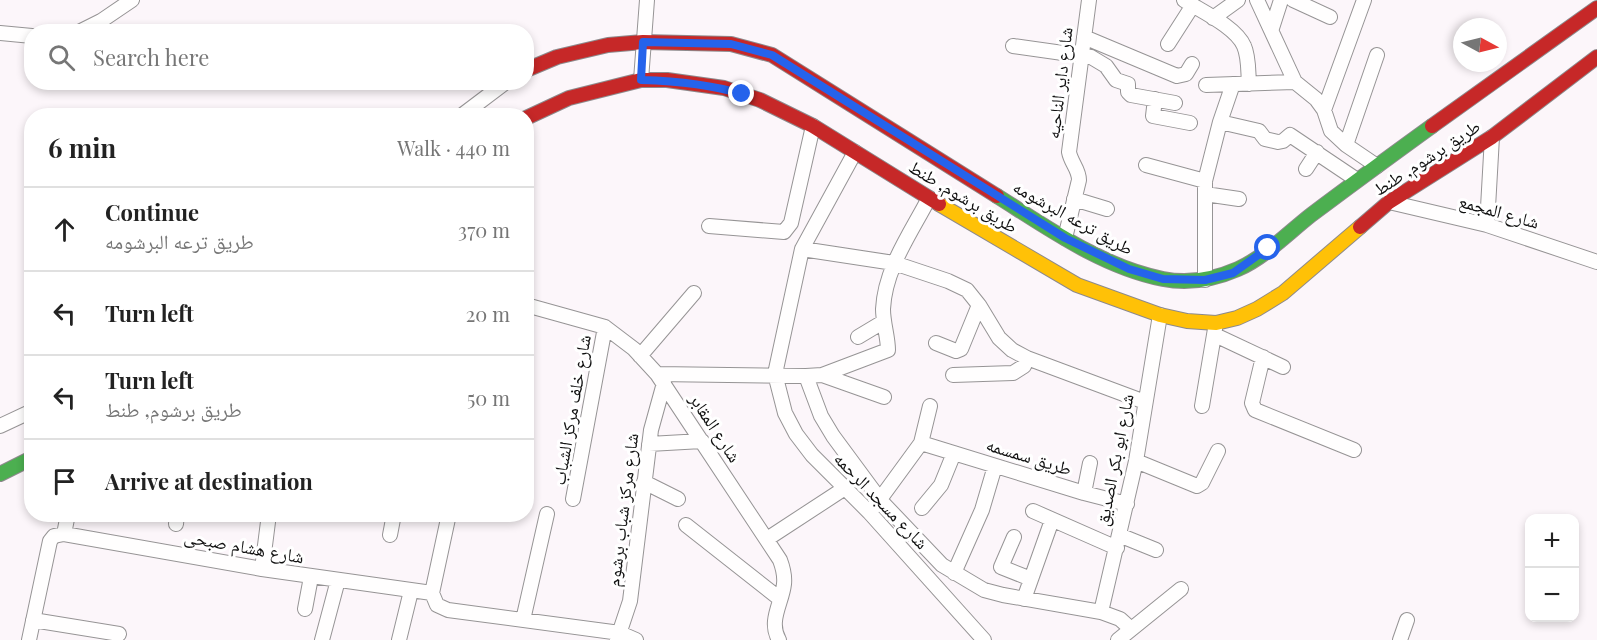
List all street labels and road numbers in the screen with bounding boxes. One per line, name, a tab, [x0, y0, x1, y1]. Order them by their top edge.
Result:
street label: شارع داير الناحيه	[1040, 26, 1078, 140]
street label: طريق برشوم, طنط	[1368, 114, 1485, 202]
street label: طريق برشوم, طنط	[904, 154, 1022, 239]
street label: طريق ترعه البرشومه	[1009, 174, 1138, 260]
street label: شارع المجمع	[1456, 188, 1542, 235]
street label: شارع خلف مركز الشباب	[546, 333, 596, 487]
street label: شارع المقابر	[684, 387, 747, 467]
street label: شارع ابو بكر الصديق	[1089, 392, 1139, 528]
street label: شارع مركز شباب برشوم	[601, 432, 644, 588]
street label: طريق سمسمه	[984, 432, 1075, 480]
street label: شارع مسجد الرحمه	[829, 447, 934, 554]
street label: شارع هشام صبحى	[182, 524, 306, 569]

